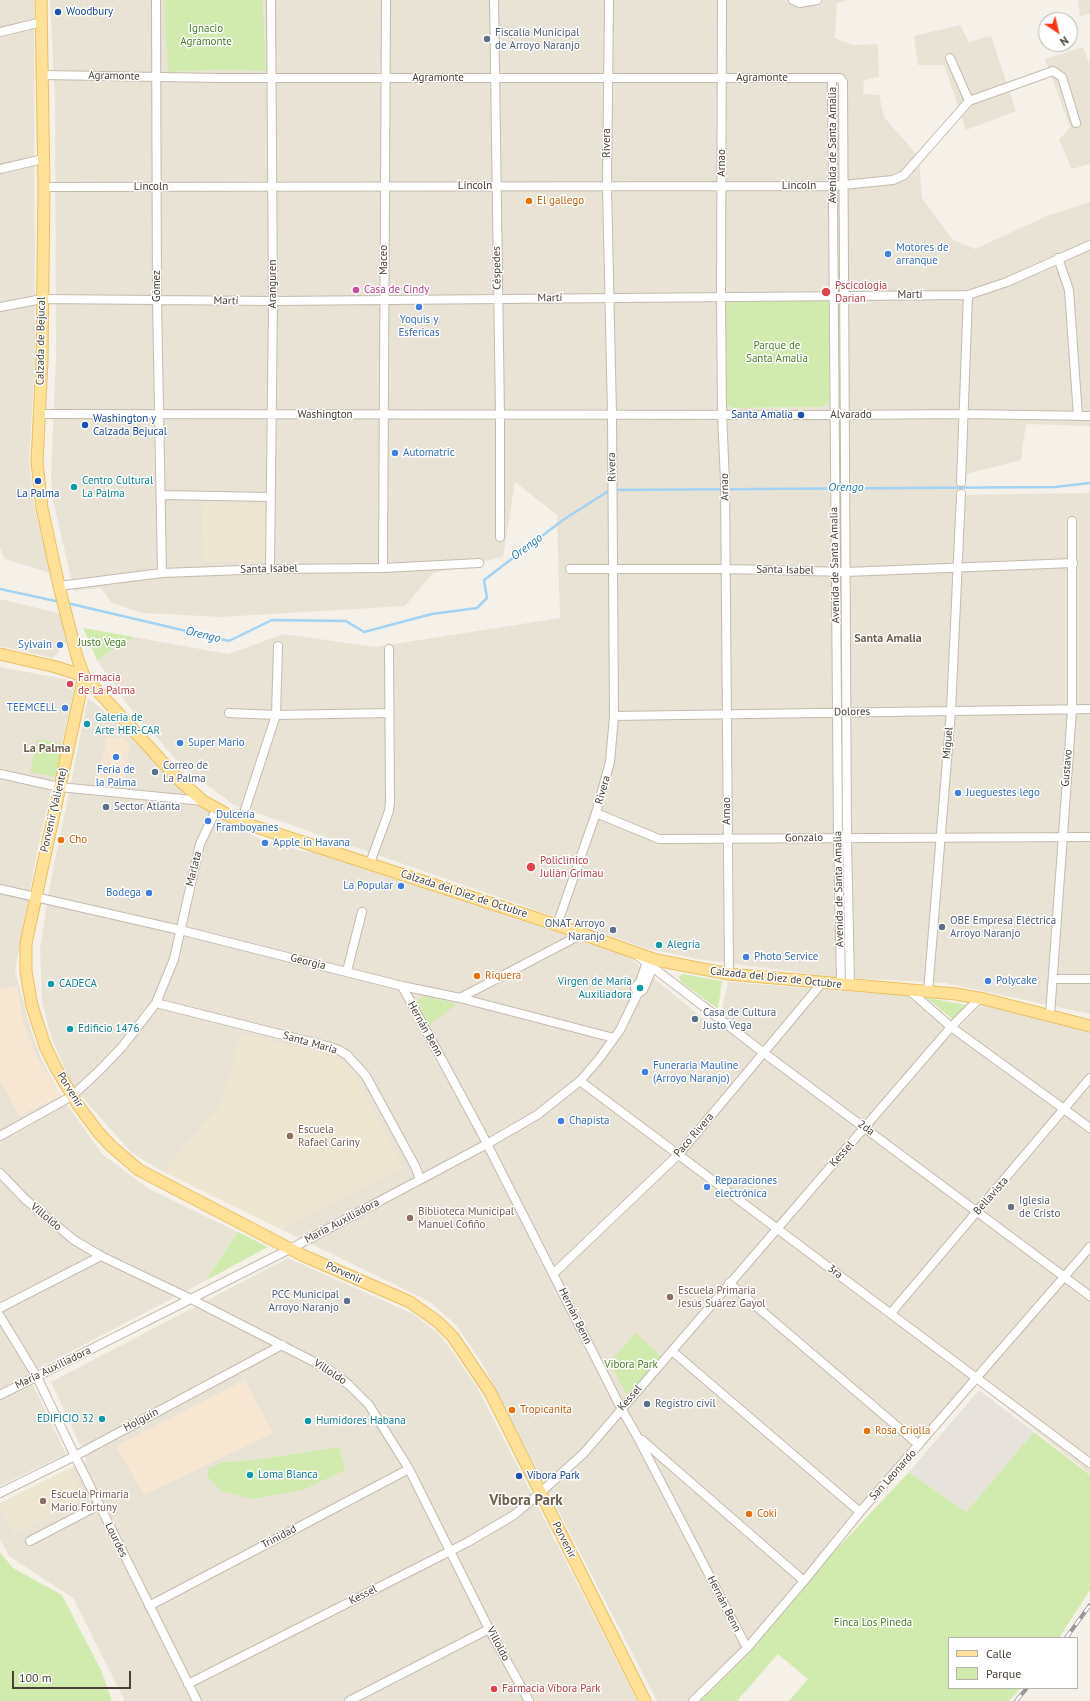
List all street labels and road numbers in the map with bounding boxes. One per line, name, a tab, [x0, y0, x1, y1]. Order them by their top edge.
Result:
street label: Agramonte	[88, 69, 140, 83]
street label: Agramonte	[412, 71, 464, 85]
street label: Agramonte	[736, 71, 788, 85]
street label: Avenida de Santa Amalia	[826, 87, 840, 203]
street label: Rivera	[600, 128, 614, 158]
street label: Arnao	[715, 149, 729, 177]
street label: Lincoln	[458, 179, 492, 193]
street label: Lincoln	[782, 179, 816, 193]
street label: Lincoln	[134, 180, 168, 194]
street label: Maceo	[377, 245, 391, 275]
street label: Céspedes	[490, 246, 504, 290]
street label: Aranguren	[266, 260, 280, 308]
street label: Gómez	[150, 270, 164, 302]
street label: Martí	[898, 288, 922, 302]
street label: Martí	[537, 291, 563, 305]
street label: Martí	[213, 294, 239, 308]
street label: Calzada de Bejucal	[34, 297, 48, 385]
street label: Washington	[297, 408, 353, 422]
street label: Alvarado	[830, 408, 872, 422]
street label: Rivera	[605, 452, 619, 482]
street label: Arnao	[718, 473, 732, 501]
street label: Avenida de Santa Amalia	[827, 507, 843, 623]
street label: Santa Isabel	[240, 562, 298, 576]
street label: Santa Isabel	[756, 563, 814, 577]
street label: Dolores	[834, 705, 870, 719]
street label: Miguel	[940, 726, 956, 760]
street label: Gustavo	[1059, 749, 1075, 787]
street label: Porvenir (Valiente)	[38, 767, 70, 853]
street label: Rivera	[593, 774, 613, 806]
street label: Arnao	[720, 797, 734, 825]
street label: Gonzalo	[785, 831, 823, 845]
street label: Avenida de Santa Amalia	[831, 831, 847, 947]
street label: Marlata	[183, 850, 205, 888]
street label: Calzada del Diez de Octubre	[399, 867, 529, 921]
street label: Georgia	[289, 951, 327, 973]
street label: Calzada del Diez de Octubre	[709, 965, 843, 991]
street label: Hernán Benn	[404, 999, 446, 1059]
street label: Santa María	[281, 1029, 339, 1057]
street label: Porvenir	[54, 1070, 86, 1110]
street label: Paco Rivera	[671, 1110, 717, 1160]
street label: 2da	[855, 1118, 877, 1138]
street label: Kessel	[827, 1138, 857, 1170]
street label: Bellavista	[971, 1174, 1011, 1218]
street label: María Auxiliadora	[302, 1196, 382, 1246]
street label: Villoldo	[28, 1200, 64, 1234]
street label: Porvenir	[324, 1259, 364, 1287]
street label: 3ra	[825, 1262, 845, 1282]
street label: Hernán Benn	[556, 1286, 594, 1346]
street label: María Auxiliadora	[13, 1344, 93, 1392]
street label: Villoldo	[311, 1357, 349, 1387]
street label: Kessel	[615, 1382, 645, 1414]
street label: Holguín	[121, 1405, 161, 1435]
street label: San Leonardo	[867, 1447, 919, 1503]
street label: Porvenir	[549, 1520, 579, 1560]
street label: Lourdes	[102, 1521, 130, 1559]
street label: Trinidad	[259, 1522, 299, 1552]
street label: Hernán Benn	[704, 1574, 744, 1634]
street label: Kessel	[347, 1582, 379, 1608]
street label: Villoldo	[484, 1625, 512, 1663]

